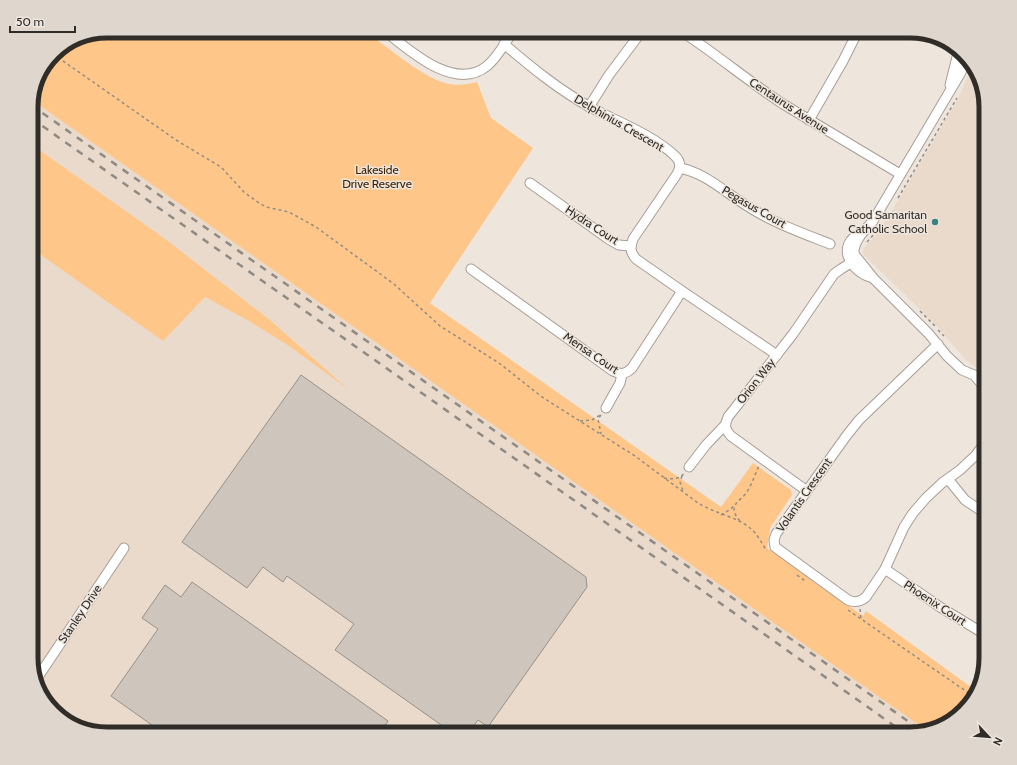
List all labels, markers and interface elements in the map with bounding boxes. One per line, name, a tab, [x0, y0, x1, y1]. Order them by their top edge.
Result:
scale bar	[10, 8, 75, 34]
text: 50 m	[16, 14, 44, 29]
street label: Centaurus Avenue	[747, 74, 832, 137]
street label: Delphinius Crescent	[572, 91, 667, 154]
park label: Lakeside Drive Reserve	[342, 162, 412, 191]
street label: Pegasus Court	[720, 182, 789, 231]
street label: Hydra Court	[563, 202, 622, 248]
place label: Good Samaritan Catholic School	[845, 207, 927, 236]
marker: Good Samaritan Catholic School	[930, 217, 940, 227]
street label: Mensa Court	[561, 329, 622, 377]
street label: Orion Way	[733, 355, 778, 407]
street label: Volantis Crescent	[773, 455, 835, 535]
street label: Phoenix Court	[901, 577, 969, 628]
street label: Stanley Drive	[54, 581, 105, 646]
north arrow	[969, 717, 1009, 757]
text: N	[990, 735, 1006, 748]

